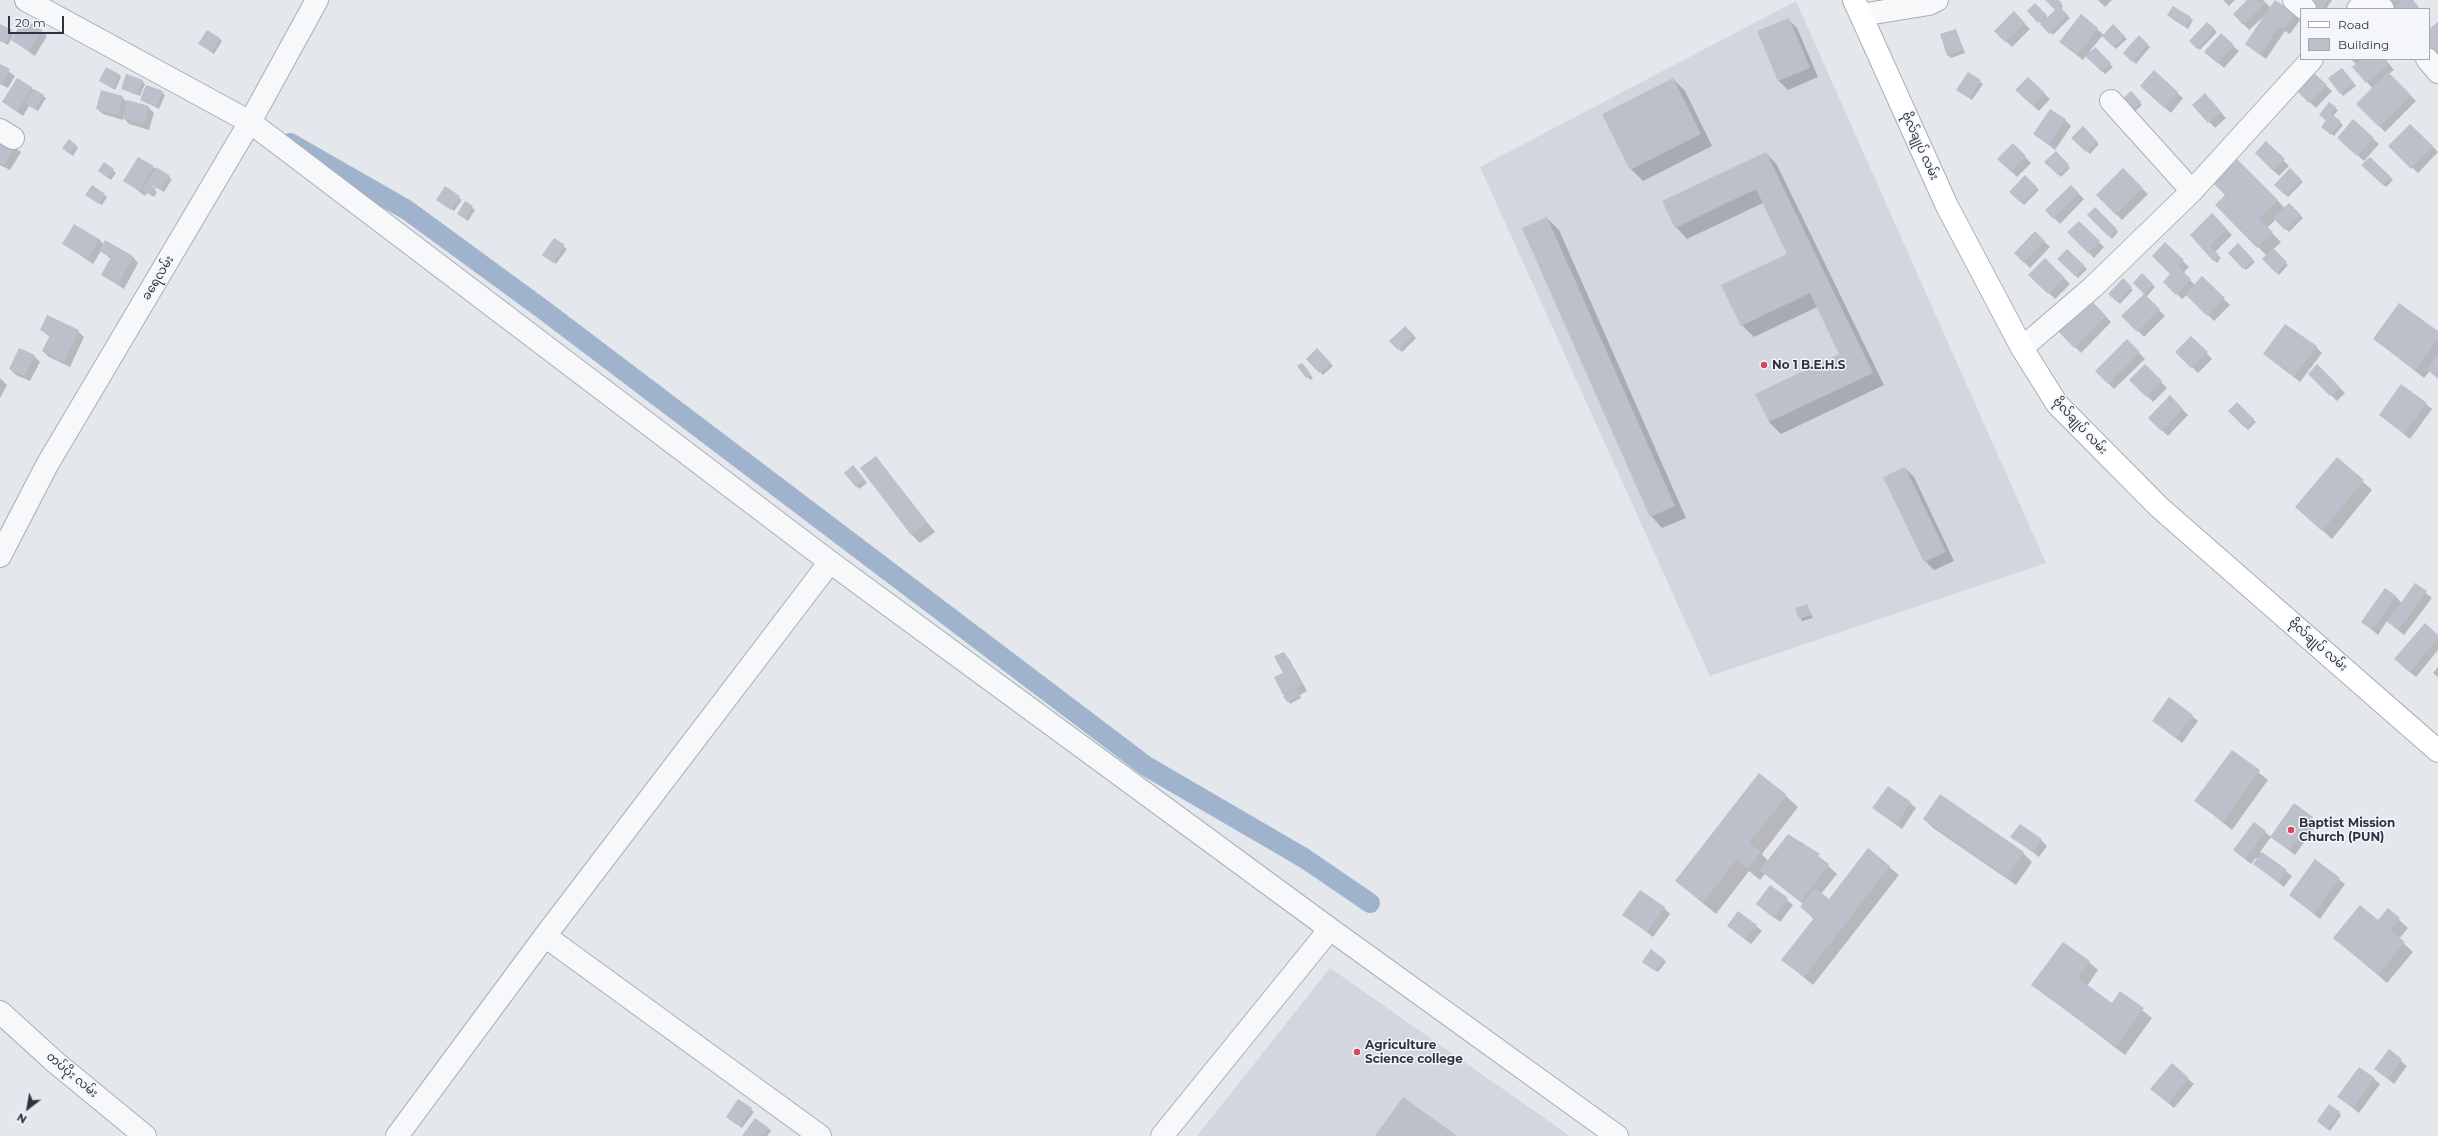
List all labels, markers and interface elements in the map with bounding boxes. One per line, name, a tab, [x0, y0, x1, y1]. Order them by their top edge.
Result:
scale bar	[10, 8, 66, 34]
legend	[2300, 8, 2430, 60]
text: 20 m	[15, 15, 46, 30]
text: Road	[2338, 17, 2369, 32]
text: Building	[2338, 37, 2389, 52]
street label: ဗိုလ်ချုပ် လမ်း	[1899, 110, 1941, 182]
street label: ခရေလမ်း	[139, 253, 177, 303]
place label: No 1 B.E.H.S	[1772, 358, 1845, 372]
marker: No 1 B.E.H.S	[1759, 360, 1769, 370]
street label: ဗိုလ်ချုပ် လမ်း	[2050, 394, 2110, 458]
street label: ဗိုလ်ချုပ် လမ်း	[2286, 616, 2350, 674]
place label: Baptist Mission Church (PUN)	[2299, 816, 2395, 844]
marker: Baptist Mission Church (PUN)	[2286, 825, 2296, 835]
place label: Agriculture Science college	[1365, 1038, 1463, 1066]
marker: Agriculture Science college	[1352, 1047, 1362, 1057]
street label: တပ်ပိုး လမ်း	[43, 1049, 101, 1101]
north arrow	[8, 1088, 48, 1128]
text: N	[14, 1110, 29, 1127]

